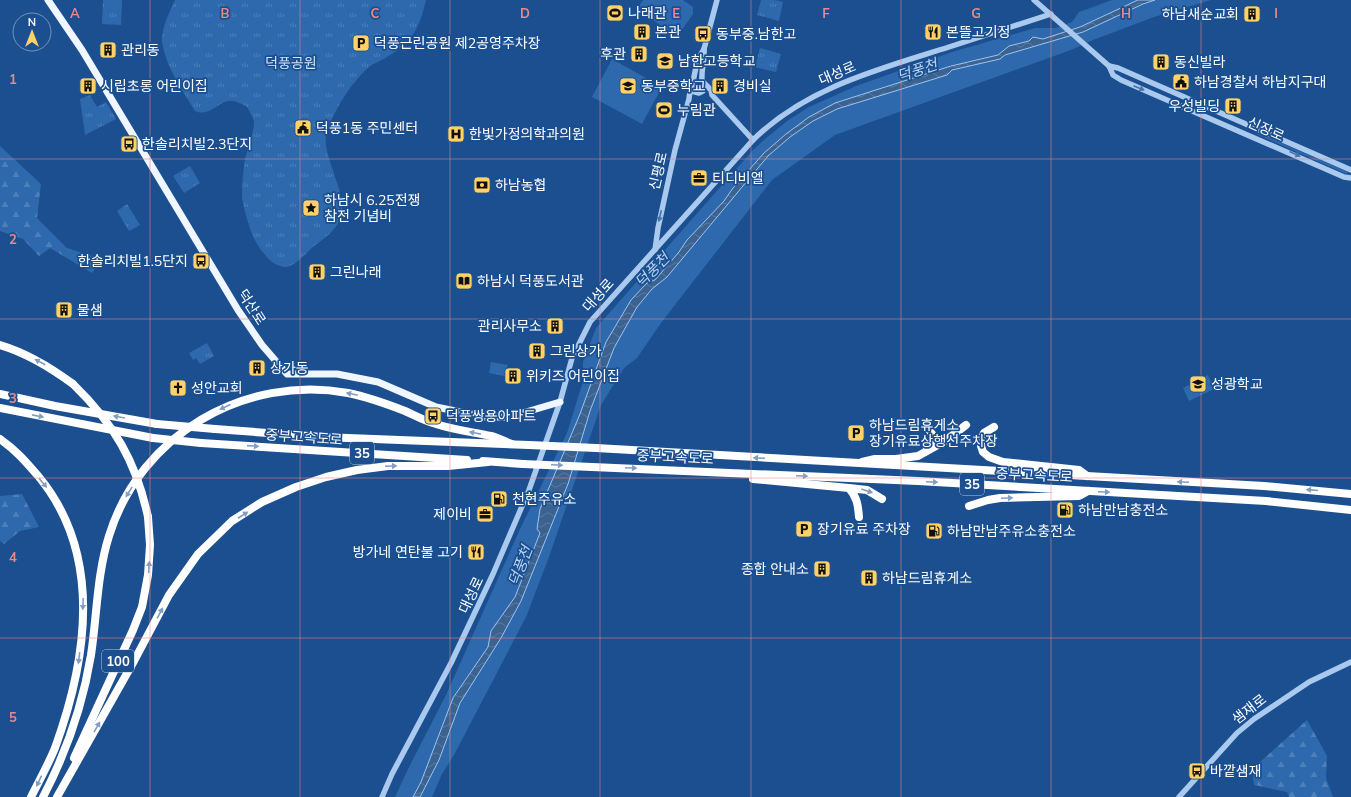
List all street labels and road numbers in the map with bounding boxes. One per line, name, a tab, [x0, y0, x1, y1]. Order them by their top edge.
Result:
street label: 대성로	[816, 57, 858, 89]
street label: 신장로	[1245, 113, 1287, 145]
street label: 신평로	[645, 150, 671, 192]
street label: 대성로	[578, 275, 618, 315]
street label: 덕산로	[234, 286, 270, 328]
street label: 중부고속도로	[265, 425, 343, 449]
road number: 35	[350, 442, 374, 464]
street label: 중부고속도로	[636, 446, 714, 468]
street label: 중부고속도로	[995, 464, 1073, 486]
road number: 35	[960, 473, 984, 495]
street label: 대성로	[455, 574, 487, 616]
road number: 100	[102, 650, 134, 672]
street label: 샘재로	[1228, 690, 1270, 728]

